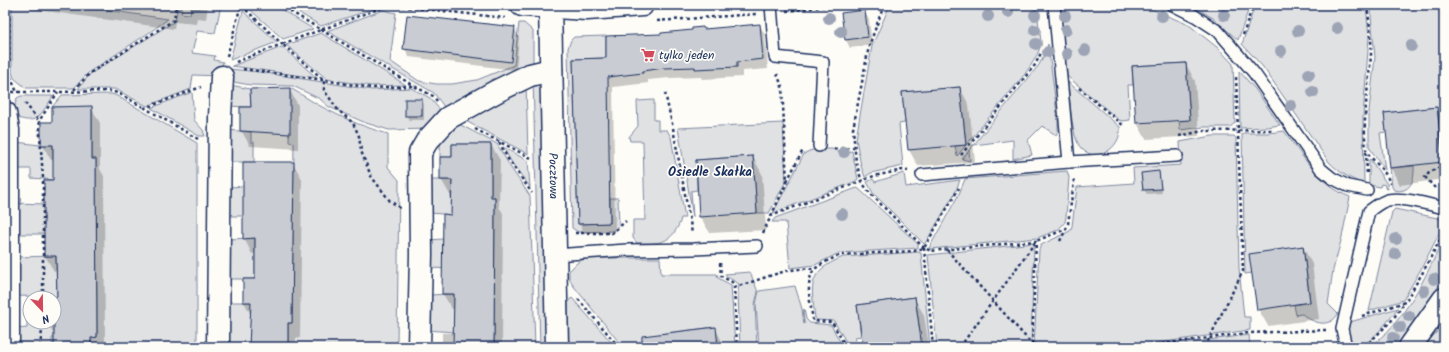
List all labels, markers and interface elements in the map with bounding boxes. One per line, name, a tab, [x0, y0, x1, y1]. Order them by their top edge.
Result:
place label: tylko jeden	[659, 46, 714, 65]
supermarket icon: tylko jeden	[640, 47, 656, 63]
street label: Pocztowa	[543, 153, 563, 200]
district label: Osiedle Skałka	[668, 162, 752, 183]
north arrow	[22, 290, 62, 330]
text: N	[39, 309, 52, 328]

